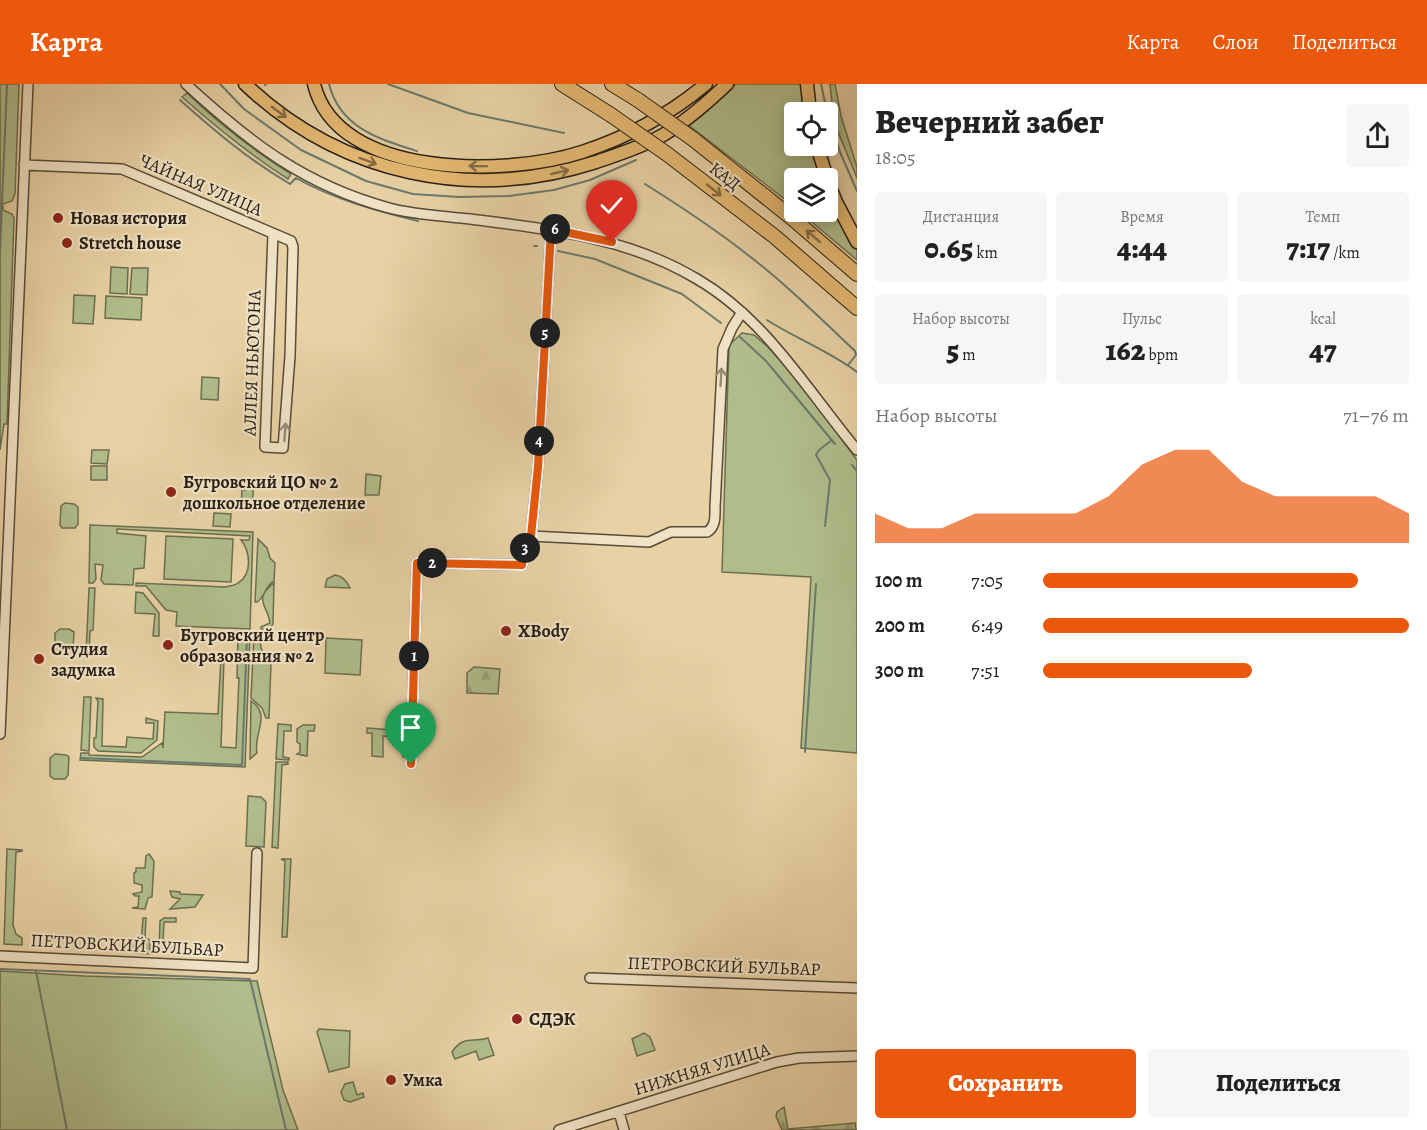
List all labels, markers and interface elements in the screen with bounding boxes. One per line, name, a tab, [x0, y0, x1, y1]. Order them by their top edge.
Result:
text: Карта	[30, 23, 103, 61]
text: Карта	[1126, 28, 1179, 56]
text: Слои	[1212, 28, 1259, 56]
text: Поделиться	[1292, 28, 1397, 56]
text: Вечерний забег	[875, 99, 1104, 144]
map controls	[784, 102, 838, 222]
button: locate	[784, 102, 838, 156]
button: share	[1346, 104, 1409, 167]
one-way arrow	[270, 106, 286, 118]
text: 18:05	[875, 144, 916, 171]
street label: ЧАЙНАЯ УЛИЦА	[136, 148, 267, 222]
one-way arrow	[358, 156, 377, 167]
street label: КАД	[704, 156, 746, 196]
one-way arrow	[469, 161, 489, 172]
one-way arrow	[550, 166, 569, 177]
button: layers	[784, 168, 838, 222]
pin	[586, 180, 637, 242]
one-way arrow	[705, 183, 721, 196]
icon: check	[595, 189, 628, 222]
place label: Новая история	[70, 206, 187, 230]
text: Дистанция	[923, 206, 999, 228]
text: Время	[1120, 206, 1164, 228]
text: Темп	[1306, 206, 1340, 228]
marker: Новая история	[51, 211, 65, 225]
pin: 6	[540, 214, 570, 244]
text: 6	[551, 218, 559, 240]
text: 0.65	[924, 228, 973, 268]
text: 4:44	[1117, 228, 1167, 268]
text: 7:17	[1286, 228, 1330, 268]
one-way arrow	[806, 229, 821, 243]
place label: Stretch house	[79, 231, 181, 255]
marker: Stretch house	[60, 236, 74, 250]
text: km	[973, 242, 998, 264]
text: /km	[1330, 242, 1360, 264]
street label: АЛЛЕЯ НЬЮТОНА	[237, 289, 267, 438]
text: Набор высоты	[912, 308, 1010, 330]
text: Пульс	[1122, 308, 1162, 330]
text: kcal	[1310, 308, 1336, 330]
pin: 5	[530, 318, 560, 348]
text: 5	[542, 322, 548, 344]
text: 5	[946, 330, 959, 370]
text: 162	[1106, 330, 1145, 370]
text: 47	[1309, 330, 1337, 370]
text: m	[959, 344, 976, 366]
text: bpm	[1145, 344, 1178, 366]
one-way arrow	[716, 368, 727, 387]
text: Набор высоты	[875, 402, 998, 429]
text: 71–76 m	[1343, 402, 1409, 429]
one-way arrow	[279, 422, 290, 442]
pin: 4	[524, 426, 554, 456]
text: 4	[535, 430, 543, 452]
place label: Бугровский ЦО № 2 дошкольное отделение	[182, 470, 366, 515]
marker: Бугровский ЦО № 2 дошкольное отделение	[164, 485, 178, 499]
pin: 3	[510, 533, 540, 563]
text: 3	[522, 537, 528, 559]
pin: 2	[417, 548, 447, 578]
text: 2	[428, 552, 436, 574]
text: 100 m	[875, 567, 923, 594]
text: 7:05	[971, 567, 1003, 594]
text: 200 m	[875, 612, 925, 639]
text: 6:49	[971, 612, 1003, 639]
place label: XBody	[518, 619, 569, 643]
place label: Бугровский центр образования № 2	[180, 623, 325, 668]
marker: XBody	[499, 624, 513, 638]
place label: Студия задумка	[51, 637, 116, 682]
marker: Бугровский центр образования № 2	[161, 638, 175, 652]
pin: 1	[399, 641, 429, 671]
text: 1	[411, 645, 417, 667]
marker: Студия задумка	[32, 652, 46, 666]
text: 300 m	[875, 657, 924, 684]
text: 7:51	[971, 657, 1000, 684]
pin	[385, 702, 436, 764]
icon: arrive	[394, 711, 427, 744]
street label: ПЕТРОВСКИЙ БУЛЬВАР	[30, 928, 224, 962]
street label: ПЕТРОВСКИЙ БУЛЬВАР	[627, 951, 821, 981]
place label: СДЭК	[529, 1007, 576, 1031]
marker: СДЭК	[510, 1012, 524, 1026]
street label: НИЖНЯЯ УЛИЦА	[631, 1037, 773, 1101]
button: Сохранить	[875, 1049, 1136, 1118]
button: Поделиться	[1148, 1049, 1409, 1118]
place label: Умка	[403, 1068, 443, 1092]
marker: Умка	[384, 1073, 398, 1087]

